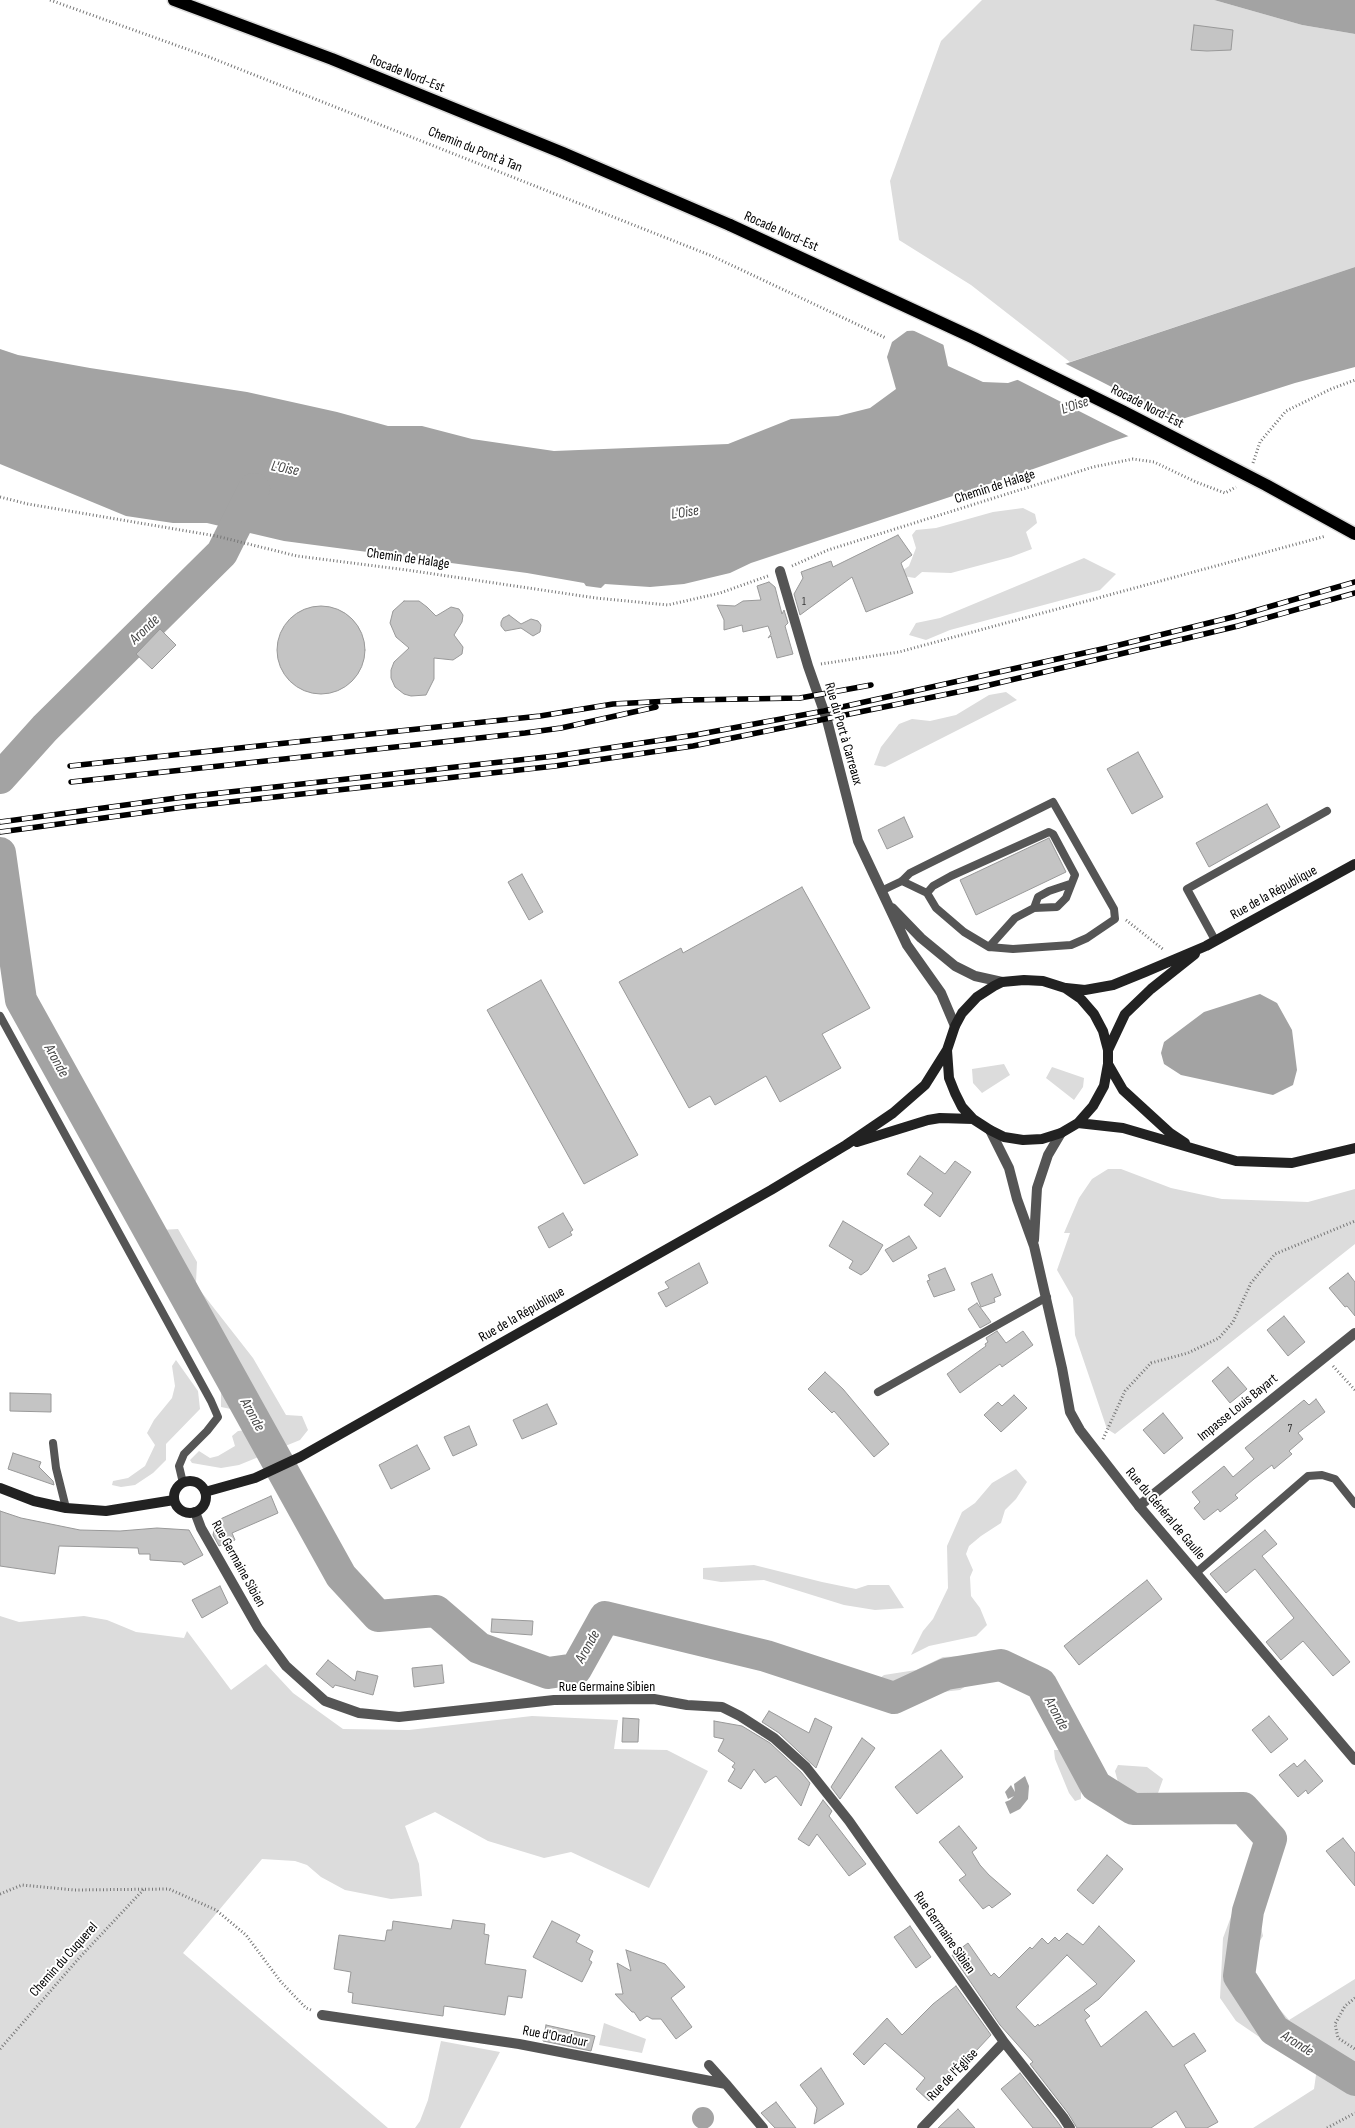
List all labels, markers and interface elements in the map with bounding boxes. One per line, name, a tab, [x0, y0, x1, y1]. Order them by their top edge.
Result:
street label: Rocade Nord-Est	[367, 51, 447, 97]
street label: Chemin du Pont à Tan	[425, 123, 525, 177]
street label: Rocade Nord-Est	[741, 208, 821, 256]
street label: Rocade Nord-Est	[1108, 381, 1186, 433]
water label: L'Oise	[1059, 393, 1091, 419]
water label: L'Oise	[270, 457, 300, 481]
street label: Chemin de Halage	[953, 466, 1037, 508]
water label: L'Oise	[670, 502, 700, 524]
street label: Chemin de Halage	[365, 545, 451, 573]
house number: 1	[802, 595, 806, 609]
water label: Aronde	[126, 611, 164, 649]
street label: Rue du Port à Carreaux	[820, 681, 866, 787]
street label: Rue de la République	[1228, 862, 1320, 924]
water label: Aronde	[40, 1041, 72, 1081]
street label: Rue de la République	[476, 1284, 568, 1346]
street label: Impasse Louis Bayart	[1195, 1371, 1281, 1445]
water label: Aronde	[236, 1395, 268, 1435]
house number: 7	[1288, 1422, 1292, 1436]
street label: Rue du Général de Gaulle	[1122, 1465, 1208, 1563]
street label: Rue Germaine Sibien	[207, 1518, 269, 1610]
water label: Aronde	[572, 1627, 604, 1667]
street label: Rue Germaine Sibien	[559, 1679, 655, 1695]
water label: Aronde	[1040, 1694, 1072, 1734]
street label: Rue Germaine Sibien	[910, 1889, 978, 1977]
street label: Chemin du Cuquerel	[26, 1919, 102, 2001]
street label: Rue d'Oradour	[521, 2022, 589, 2052]
water label: Aronde	[1277, 2027, 1317, 2061]
street label: Rue de l'Église	[924, 2045, 982, 2105]

